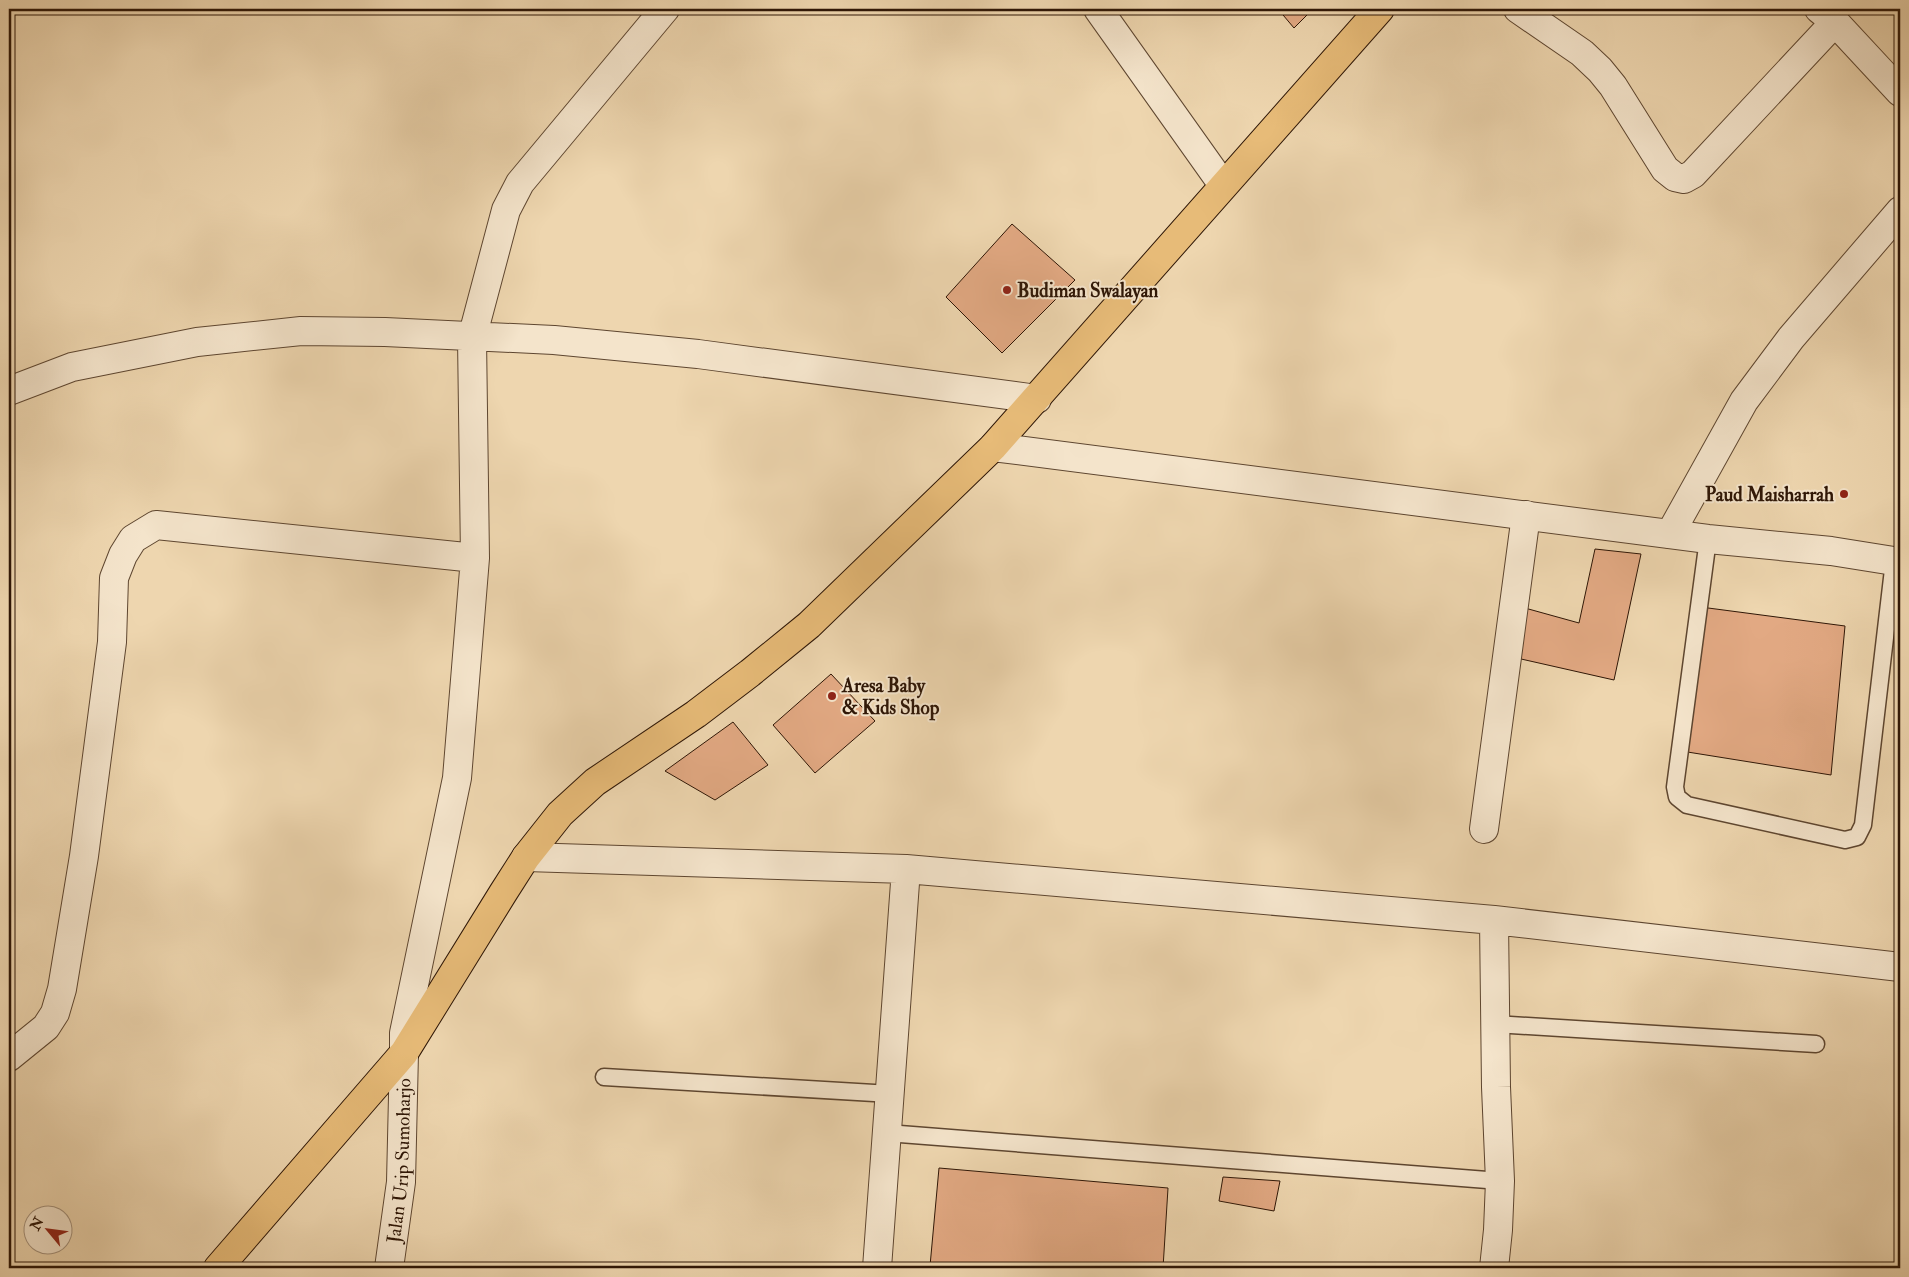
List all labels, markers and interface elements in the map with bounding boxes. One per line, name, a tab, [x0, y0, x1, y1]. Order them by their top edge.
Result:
place label: Budiman Swalayan	[1017, 279, 1159, 304]
marker: Budiman Swalayan	[1001, 284, 1013, 296]
place label: Paud Maisharrah	[1705, 483, 1834, 507]
marker: Paud Maisharrah	[1838, 488, 1850, 500]
place label: Aresa Baby & Kids Shop	[841, 674, 940, 721]
marker: Aresa Baby & Kids Shop	[826, 690, 838, 702]
street label: Jalan Urip Sumoharjo	[381, 1078, 416, 1246]
north arrow	[22, 1204, 72, 1254]
text: N	[26, 1214, 48, 1234]

